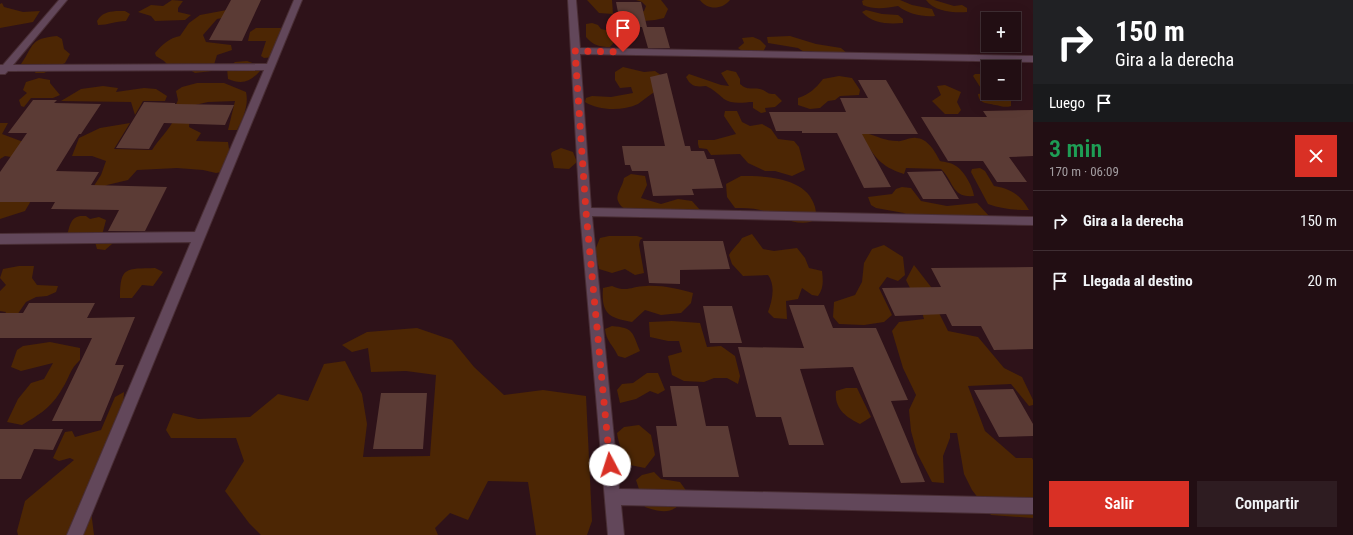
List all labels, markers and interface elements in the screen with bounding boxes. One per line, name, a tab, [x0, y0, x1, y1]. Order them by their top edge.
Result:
pin	[606, 11, 640, 52]
map controls	[981, 12, 1021, 100]
button: +	[981, 12, 1021, 52]
text: 150 m	[1115, 15, 1185, 48]
icon: right	[1049, 16, 1101, 68]
icon: arrive	[612, 17, 634, 39]
text: Gira a la derecha	[1115, 49, 1234, 70]
button: −	[981, 60, 1021, 100]
icon: arrive	[1093, 92, 1115, 114]
text: Luego	[1049, 94, 1085, 112]
text: 3 min	[1049, 135, 1102, 163]
button: close	[1295, 135, 1337, 177]
text: 170 m · 06:09	[1049, 164, 1119, 179]
icon: right	[1049, 210, 1071, 232]
text: Gira a la derecha	[1083, 212, 1184, 230]
text: 150 m	[1300, 212, 1337, 230]
icon: arrive	[1049, 270, 1071, 292]
text: Llegada al destino	[1083, 272, 1193, 290]
text: 20 m	[1307, 272, 1337, 290]
position arrow	[589, 444, 631, 486]
button: Salir	[1049, 481, 1189, 527]
button: Compartir	[1197, 481, 1337, 527]

